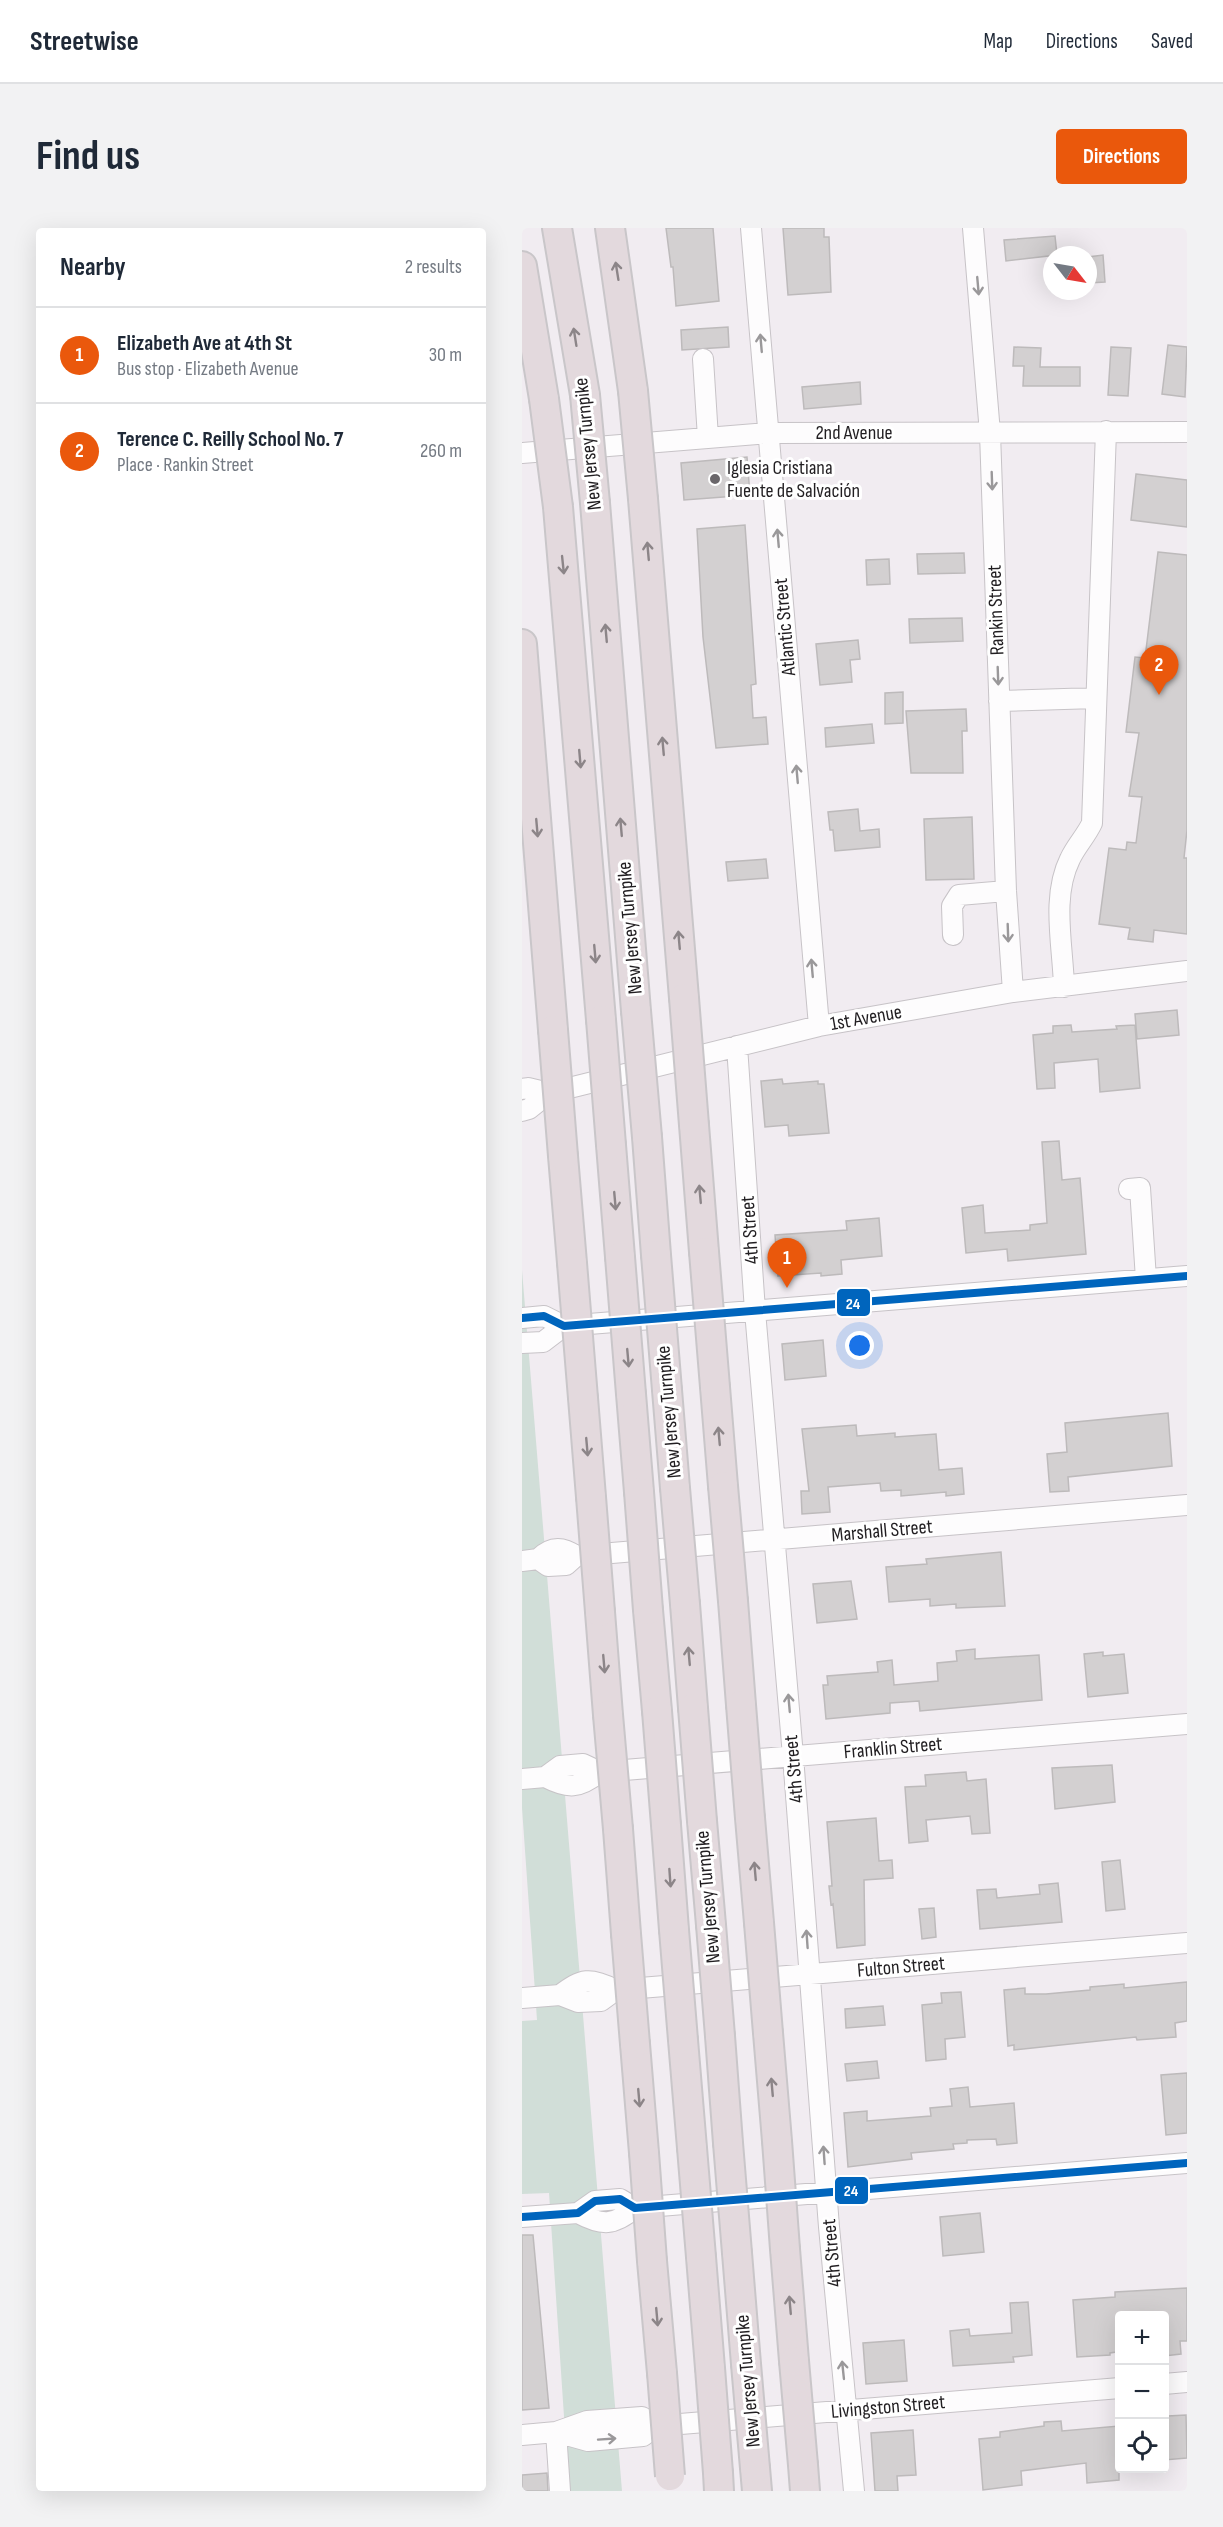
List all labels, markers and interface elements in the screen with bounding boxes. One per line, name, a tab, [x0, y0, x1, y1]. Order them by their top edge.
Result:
text: Streetwise	[30, 25, 139, 58]
text: Map	[983, 29, 1013, 54]
text: Directions	[1046, 29, 1118, 54]
text: Saved	[1151, 29, 1193, 54]
button: Directions	[1056, 129, 1187, 184]
text: Find us	[36, 131, 140, 182]
north arrow	[1043, 246, 1097, 300]
text: Nearby	[60, 252, 126, 283]
text: 2 results	[405, 255, 462, 279]
one-way arrow	[612, 261, 623, 281]
one-way arrow	[973, 276, 984, 296]
one-way arrow	[570, 328, 581, 347]
text: Elizabeth Ave at 4th St	[117, 330, 292, 357]
one-way arrow	[755, 334, 766, 354]
text: 1	[76, 343, 83, 367]
text: 30 m	[429, 343, 462, 367]
text: Bus stop · Elizabeth Avenue	[117, 357, 299, 381]
street label: New Jersey Turnpike	[569, 377, 607, 511]
street label: 2nd Avenue	[815, 421, 893, 445]
text: Terence C. Reilly School No. 7	[117, 426, 343, 453]
text: 2	[75, 439, 84, 463]
text: 260 m	[420, 439, 462, 463]
text: Place · Rankin Street	[117, 453, 254, 477]
place label: Iglesia Cristiana Fuente de Salvación	[727, 456, 860, 503]
one-way arrow	[986, 470, 998, 490]
marker: Iglesia Cristiana Fuente de Salvación	[708, 472, 722, 486]
one-way arrow	[772, 528, 783, 548]
one-way arrow	[642, 542, 653, 562]
one-way arrow	[558, 554, 569, 574]
street label: Rankin Street	[982, 564, 1010, 656]
street label: Atlantic Street	[769, 577, 801, 678]
one-way arrow	[600, 623, 611, 643]
pin: 2	[1140, 646, 1178, 695]
one-way arrow	[993, 665, 1004, 685]
one-way arrow	[657, 736, 668, 756]
one-way arrow	[574, 749, 585, 769]
one-way arrow	[791, 765, 802, 784]
one-way arrow	[616, 817, 627, 837]
one-way arrow	[532, 818, 543, 838]
street label: New Jersey Turnpike	[612, 861, 648, 995]
one-way arrow	[1002, 923, 1014, 943]
one-way arrow	[673, 931, 684, 950]
one-way arrow	[590, 943, 601, 963]
one-way arrow	[807, 959, 818, 979]
street label: 1st Avenue	[828, 1000, 904, 1036]
one-way arrow	[694, 1184, 705, 1204]
one-way arrow	[610, 1191, 621, 1211]
street label: 4th Street	[736, 1195, 764, 1265]
pin: 1	[768, 1238, 806, 1288]
line badge: 24	[836, 1288, 871, 1317]
text: 24	[846, 1295, 861, 1314]
your location	[845, 1331, 874, 1360]
street label: New Jersey Turnpike	[651, 1345, 687, 1479]
one-way arrow	[623, 1347, 634, 1367]
one-way arrow	[714, 1427, 725, 1447]
one-way arrow	[582, 1437, 593, 1457]
street label: Marshall Street	[831, 1515, 933, 1547]
one-way arrow	[683, 1647, 694, 1667]
one-way arrow	[599, 1653, 610, 1673]
one-way arrow	[783, 1694, 794, 1714]
street label: Franklin Street	[843, 1732, 943, 1764]
street label: 4th Street	[779, 1734, 809, 1804]
street label: New Jersey Turnpike	[690, 1830, 726, 1964]
one-way arrow	[749, 1861, 760, 1881]
one-way arrow	[665, 1867, 676, 1887]
one-way arrow	[802, 1930, 813, 1950]
street label: Fulton Street	[856, 1951, 946, 1983]
one-way arrow	[766, 2077, 777, 2097]
one-way arrow	[634, 2088, 645, 2108]
one-way arrow	[818, 2145, 829, 2165]
line badge: 24	[834, 2176, 869, 2205]
text: 24	[844, 2182, 859, 2201]
street label: 4th Street	[817, 2218, 847, 2288]
one-way arrow	[784, 2296, 795, 2316]
one-way arrow	[652, 2306, 663, 2326]
map controls	[1115, 2311, 1169, 2473]
button: +	[1115, 2311, 1169, 2365]
street label: New Jersey Turnpike	[730, 2314, 766, 2448]
one-way arrow	[837, 2361, 848, 2380]
button: −	[1115, 2365, 1169, 2419]
street label: Livingston Street	[830, 2390, 946, 2424]
button: locate	[1115, 2419, 1169, 2473]
one-way arrow	[597, 2433, 617, 2444]

